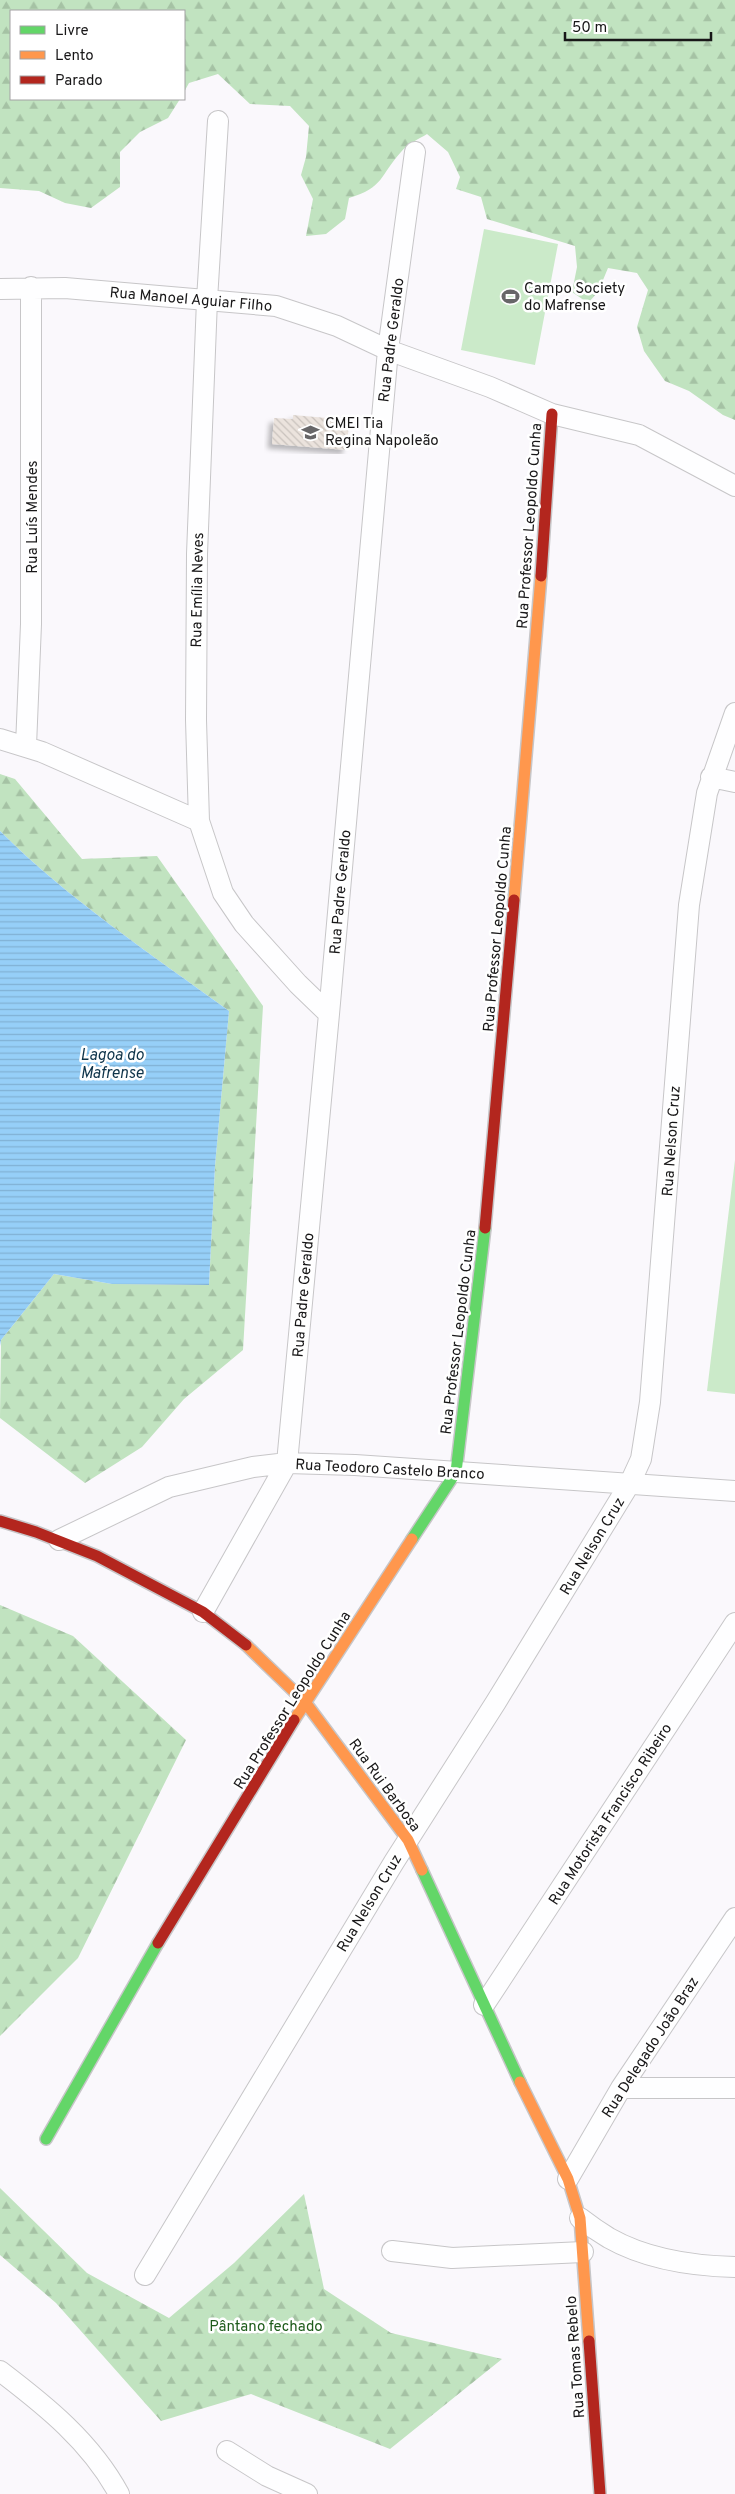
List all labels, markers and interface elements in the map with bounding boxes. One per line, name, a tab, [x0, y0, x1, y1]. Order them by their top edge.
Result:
legend	[10, 10, 185, 100]
scale bar	[565, 10, 711, 42]
text: 50 m	[572, 19, 607, 38]
text: Livre	[55, 22, 89, 41]
text: Lento	[55, 47, 94, 66]
text: Parado	[55, 72, 103, 91]
street label: Rua Padre Geraldo	[375, 277, 410, 403]
place label: Campo Society do Mafrense	[524, 280, 625, 316]
street label: Rua Manoel Aguiar Filho	[109, 284, 273, 317]
sports icon: Campo Society do Mafrense	[500, 287, 520, 307]
place label: CMEI Tia Regina Napoleão	[325, 415, 439, 451]
school or university icon: CMEI Tia Regina Napoleão	[301, 422, 321, 442]
street label: Rua Professor Leopoldo Cunha	[514, 422, 547, 630]
street label: Rua Luís Mendes	[24, 460, 43, 574]
street label: Rua Emília Neves	[188, 532, 209, 648]
street label: Rua Professor Leopoldo Cunha	[480, 825, 517, 1033]
street label: Rua Padre Geraldo	[327, 829, 356, 955]
water label: Lagoa do Mafrense	[80, 1046, 144, 1084]
street label: Rua Nelson Cruz	[659, 1085, 686, 1197]
street label: Rua Professor Leopoldo Cunha	[437, 1229, 481, 1436]
street label: Rua Padre Geraldo	[290, 1232, 319, 1358]
street label: Rua Teodoro Castelo Branco	[295, 1456, 485, 1485]
street label: Rua Nelson Cruz	[557, 1494, 630, 1599]
street label: Rua Professor Leopoldo Cunha	[231, 1608, 356, 1793]
street label: Rua Motorista Francisco Ribeiro	[545, 1720, 677, 1909]
street label: Rua Rui Barbosa	[344, 1736, 424, 1836]
street label: Rua Nelson Cruz	[334, 1851, 407, 1956]
street label: Rua Delegado João Braz	[599, 1974, 704, 2122]
street label: Rua Tomas Rebelo	[563, 2295, 590, 2419]
park label: Pântano fechado	[209, 2318, 323, 2337]

